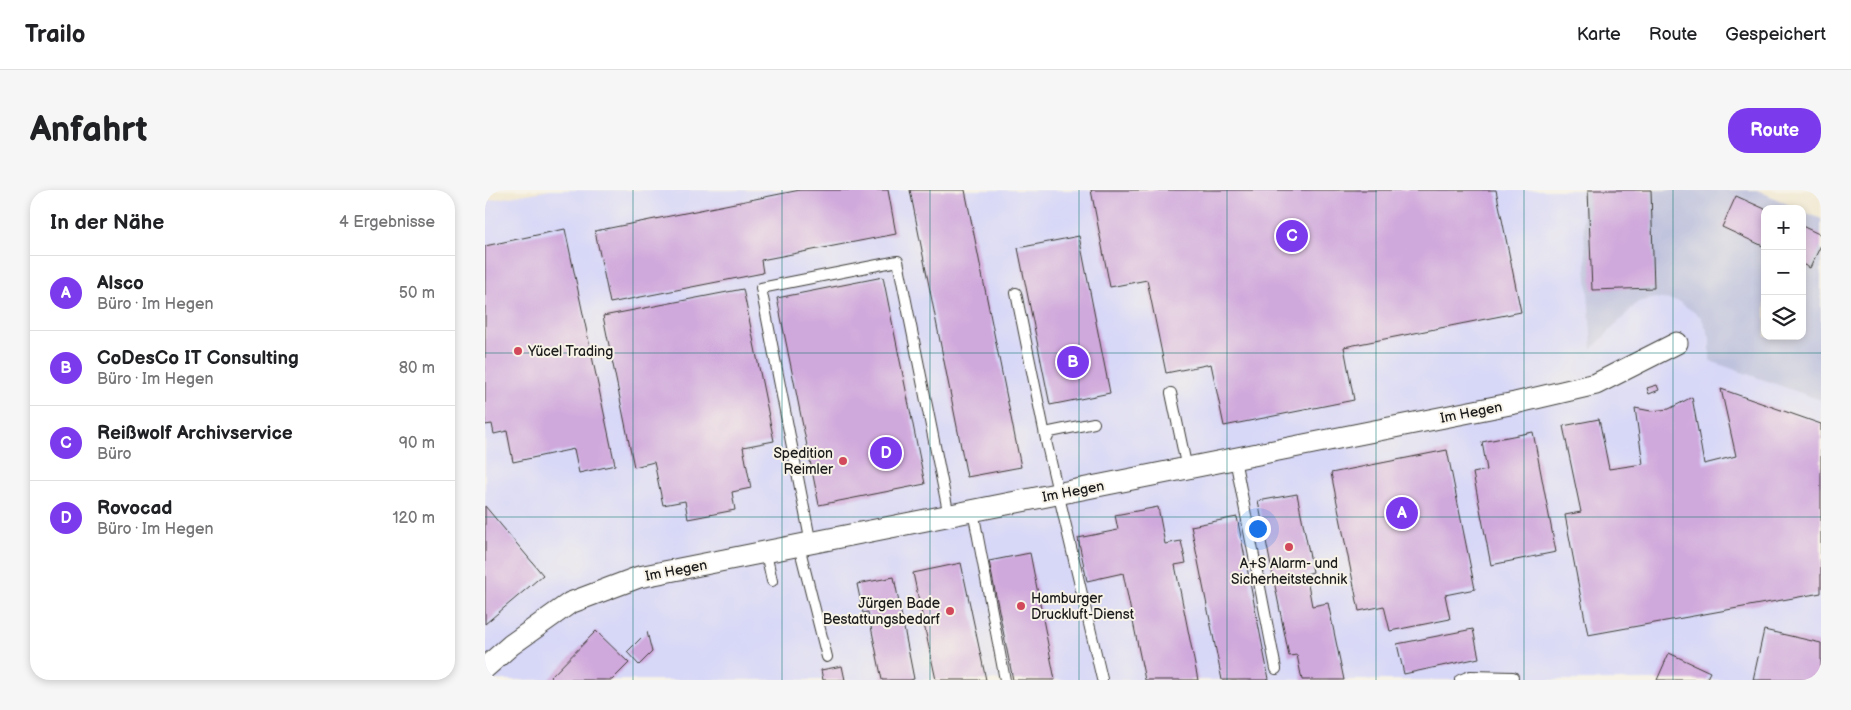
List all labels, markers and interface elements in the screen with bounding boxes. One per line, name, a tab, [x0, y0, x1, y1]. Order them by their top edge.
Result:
text: Trailo	[25, 20, 85, 49]
text: Karte	[1577, 24, 1621, 45]
text: Route	[1649, 24, 1697, 45]
text: Gespeichert	[1725, 24, 1826, 45]
button: Route	[1728, 108, 1821, 153]
text: Anfahrt	[30, 109, 148, 152]
map controls	[1761, 205, 1806, 340]
button: +	[1761, 205, 1806, 250]
text: In der Nähe	[50, 210, 164, 235]
text: 4 Ergebnisse	[339, 213, 435, 232]
pin: C	[1276, 217, 1308, 255]
button: −	[1761, 250, 1806, 295]
text: Alsco	[97, 272, 144, 295]
text: A	[61, 284, 71, 303]
text: 50 m	[399, 284, 435, 303]
text: Büro · Im Hegen	[97, 295, 213, 314]
button: layers	[1761, 295, 1806, 340]
place label: Yücel Trading	[527, 343, 613, 360]
pin: B	[1057, 343, 1089, 381]
marker: Yücel Trading	[512, 345, 524, 357]
text: CoDesCo IT Consulting	[97, 347, 299, 370]
text: B	[60, 359, 72, 378]
text: 80 m	[399, 359, 435, 378]
text: Büro · Im Hegen	[97, 370, 213, 389]
street label: Im Hegen	[1439, 398, 1504, 427]
text: Reißwolf Archivservice	[97, 422, 293, 445]
text: C	[60, 434, 72, 453]
text: 90 m	[399, 434, 435, 453]
pin: D	[870, 434, 902, 472]
text: Büro	[97, 445, 132, 464]
place label: Spedition Reimler	[773, 445, 834, 478]
marker: Spedition Reimler	[837, 455, 849, 467]
street label: Im Hegen	[1041, 477, 1106, 506]
pin: A	[1386, 494, 1418, 532]
text: Rovocad	[97, 497, 172, 520]
text: D	[60, 509, 72, 528]
text: 120 m	[392, 509, 435, 528]
your location	[1245, 516, 1271, 542]
text: Büro · Im Hegen	[97, 520, 213, 539]
marker: A+S Alarm- und Sicherheitstechnik	[1283, 541, 1295, 553]
place label: A+S Alarm- und Sicherheitstechnik	[1231, 555, 1347, 588]
street label: Im Hegen	[644, 556, 709, 585]
place label: Hamburger Druckluft-Dienst	[1031, 590, 1135, 623]
place label: Jürgen Bade Bestattungsbedarf	[823, 595, 941, 628]
marker: Hamburger Druckluft-Dienst	[1015, 600, 1027, 612]
marker: Jürgen Bade Bestattungsbedarf	[944, 605, 956, 617]

